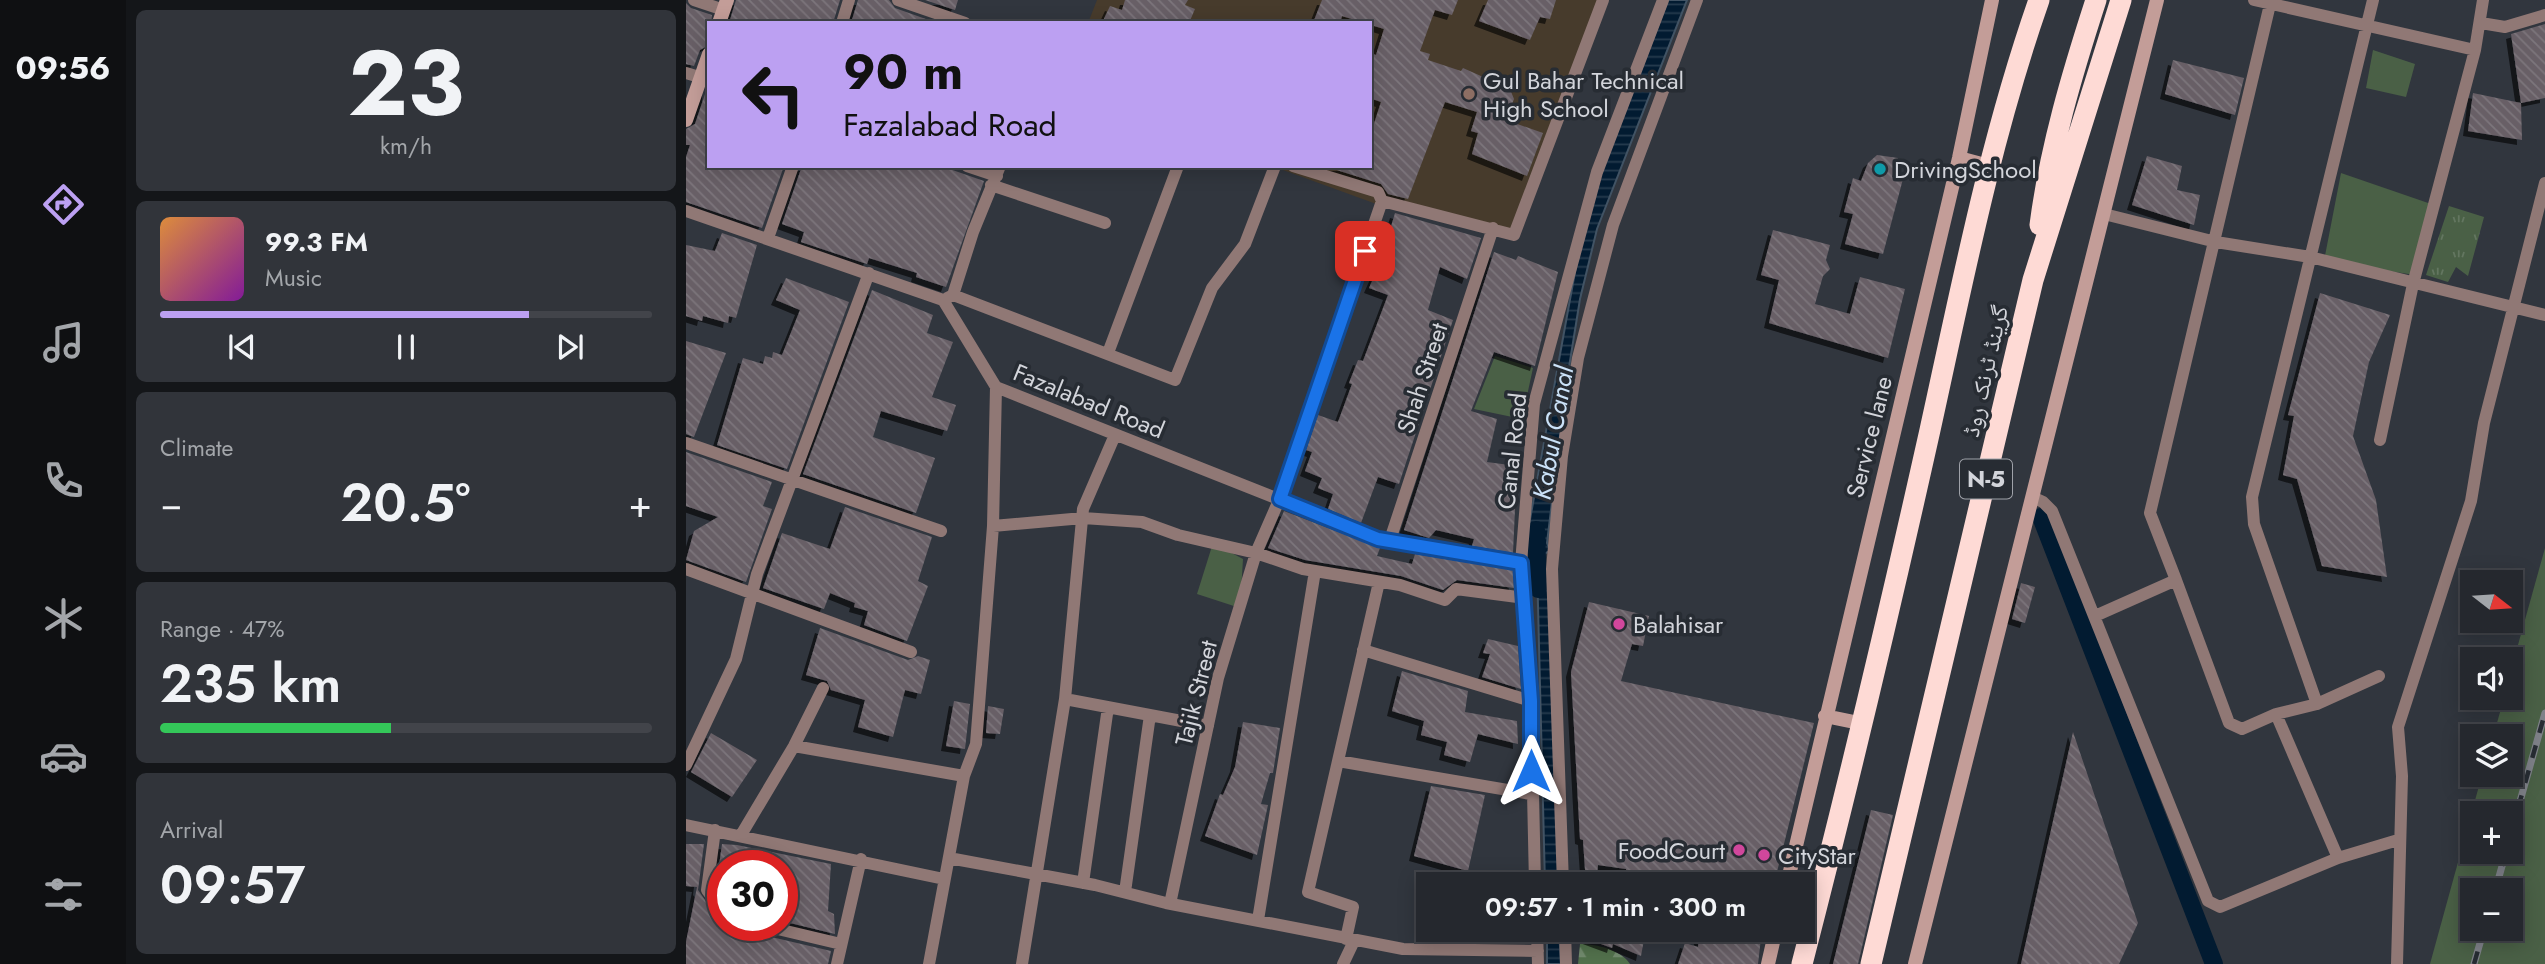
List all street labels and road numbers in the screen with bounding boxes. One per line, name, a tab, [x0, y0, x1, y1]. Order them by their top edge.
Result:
street label: گرینڈ ٹرنک روڈ	[1953, 302, 2017, 440]
street label: Shah Street	[1388, 318, 1456, 438]
street label: Fazalabad Road	[1008, 355, 1170, 447]
street label: Service lane	[1837, 372, 1901, 502]
street label: Canal Road	[1489, 391, 1535, 511]
road number: N-5	[1960, 460, 2012, 499]
street label: Tajik Street	[1166, 636, 1226, 749]

